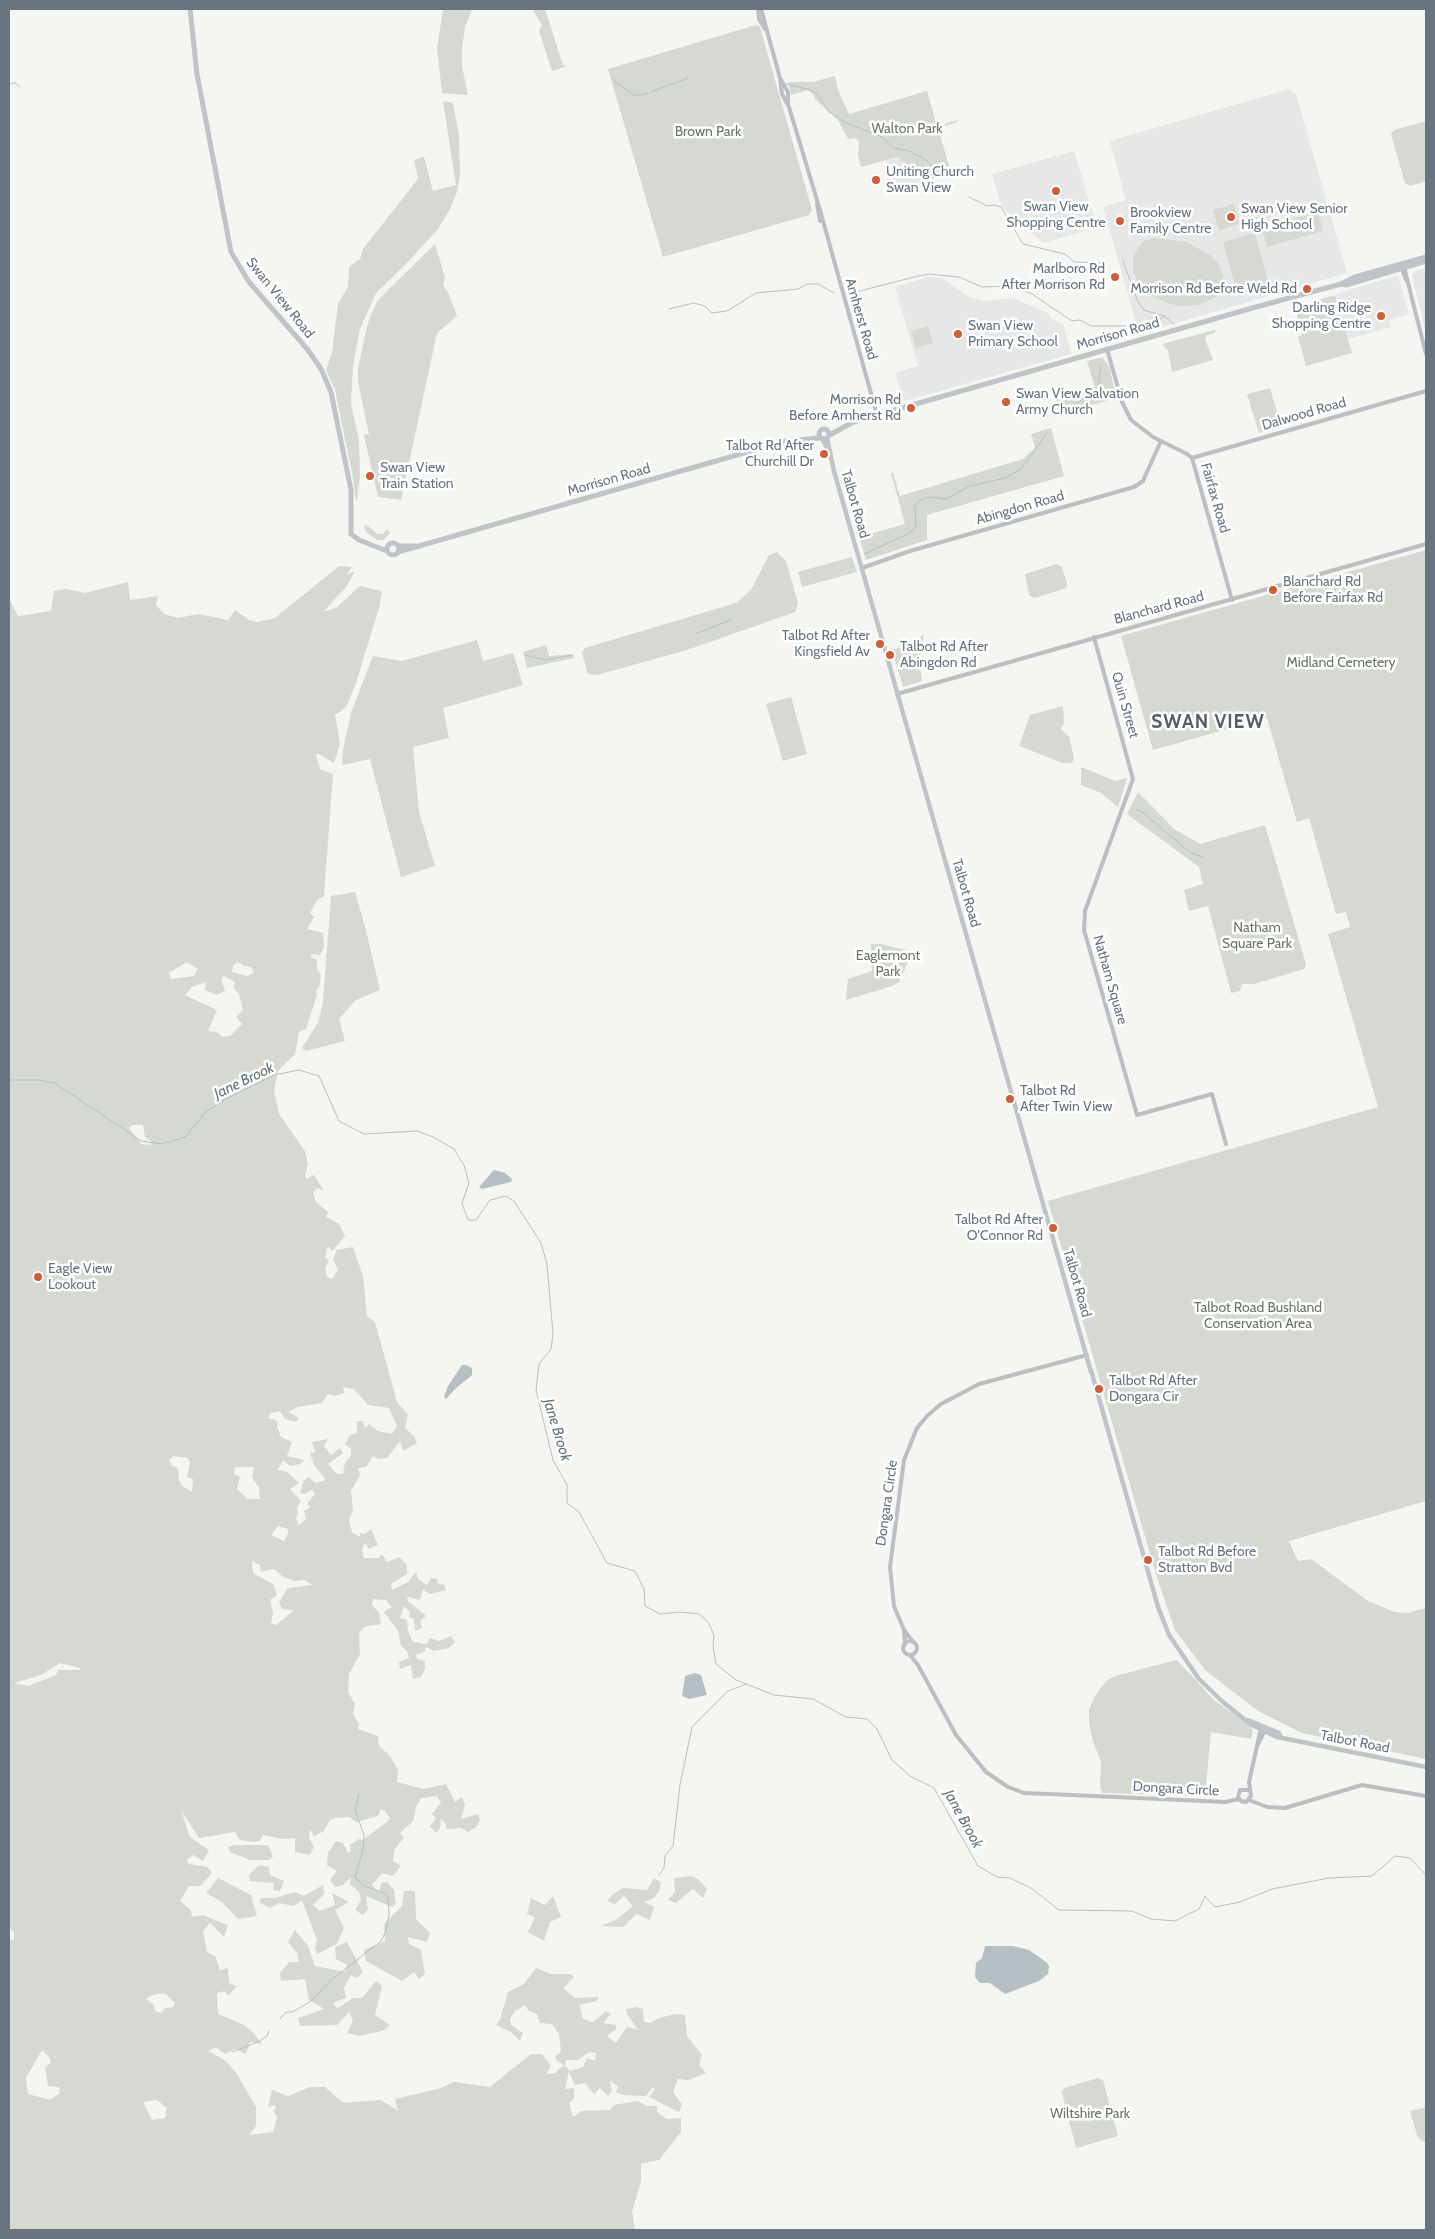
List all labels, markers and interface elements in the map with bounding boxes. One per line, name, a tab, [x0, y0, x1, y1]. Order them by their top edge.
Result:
park label: Walton Park	[871, 121, 943, 137]
park label: Brown Park	[675, 124, 741, 140]
place label: Uniting Church Swan View	[886, 164, 974, 196]
marker: Uniting Church Swan View	[870, 174, 882, 186]
marker: Swan View Shopping Centre	[1050, 185, 1062, 197]
place label: Swan View Shopping Centre	[1006, 199, 1106, 232]
place label: Swan View Senior High School	[1241, 201, 1348, 233]
place label: Brookview Family Centre	[1130, 205, 1211, 238]
marker: Swan View Senior High School	[1225, 211, 1237, 223]
marker: Brookview Family Centre	[1114, 215, 1126, 227]
street label: Swan View Road	[242, 254, 318, 342]
place label: Marlboro Rd After Morrison Rd	[1001, 261, 1105, 294]
marker: Marlboro Rd After Morrison Rd	[1109, 271, 1121, 283]
street label: Amherst Road	[841, 276, 881, 362]
place label: Morrison Rd Before Weld Rd	[1130, 281, 1297, 297]
marker: Morrison Rd Before Weld Rd	[1301, 283, 1313, 295]
place label: Darling Ridge Shopping Centre	[1272, 300, 1371, 332]
marker: Darling Ridge Shopping Centre	[1375, 310, 1387, 322]
street label: Morrison Road	[1075, 314, 1161, 354]
place label: Swan View Primary School	[968, 318, 1058, 351]
marker: Swan View Primary School	[952, 328, 964, 340]
place label: Swan View Salvation Army Church	[1016, 386, 1139, 418]
place label: Morrison Rd Before Amherst Rd	[789, 392, 901, 424]
street label: Dalwood Road	[1260, 394, 1348, 434]
marker: Swan View Salvation Army Church	[1000, 396, 1012, 408]
marker: Morrison Rd Before Amherst Rd	[905, 402, 917, 414]
place label: Talbot Rd After Churchill Dr	[726, 438, 814, 471]
marker: Talbot Rd After Churchill Dr	[818, 448, 830, 460]
place label: Swan View Train Station	[380, 460, 454, 492]
street label: Morrison Road	[566, 460, 652, 500]
street label: Fairfax Road	[1197, 461, 1233, 535]
street label: Talbot Road	[837, 468, 873, 540]
marker: Swan View Train Station	[364, 470, 376, 482]
street label: Abingdon Road	[974, 487, 1066, 529]
place label: Blanchard Rd Before Fairfax Rd	[1283, 574, 1383, 606]
marker: Blanchard Rd Before Fairfax Rd	[1267, 584, 1279, 596]
street label: Blanchard Road	[1112, 588, 1206, 628]
place label: Talbot Rd After Kingsfield Av	[782, 628, 870, 660]
marker: Talbot Rd After Kingsfield Av	[874, 638, 886, 650]
place label: Talbot Rd After Abingdon Rd	[900, 639, 988, 672]
marker: Talbot Rd After Abingdon Rd	[884, 649, 896, 661]
park label: Midland Cemetery	[1286, 655, 1396, 671]
street label: Quin Street	[1108, 670, 1142, 740]
district label: SWAN VIEW	[1150, 711, 1266, 733]
street label: Talbot Road	[948, 857, 984, 929]
park label: Natham Square Park	[1222, 920, 1292, 952]
street label: Natham Square	[1089, 933, 1131, 1027]
park label: Eaglemont Park	[856, 948, 920, 980]
water label: Jane Brook	[211, 1059, 277, 1103]
place label: Talbot Rd After Twin View	[1020, 1083, 1112, 1116]
marker: Talbot Rd After Twin View	[1004, 1093, 1016, 1105]
place label: Talbot Rd After O'Connor Rd	[955, 1212, 1043, 1244]
marker: Talbot Rd After O'Connor Rd	[1047, 1222, 1059, 1234]
street label: Talbot Road	[1059, 1247, 1095, 1319]
place label: Eagle View Lookout	[48, 1261, 112, 1294]
marker: Eagle View Lookout	[32, 1271, 44, 1283]
park label: Talbot Road Bushland Conservation Area	[1194, 1300, 1322, 1332]
place label: Talbot Rd After Dongara Cir	[1109, 1373, 1197, 1405]
marker: Talbot Rd After Dongara Cir	[1093, 1383, 1105, 1395]
water label: Jane Brook	[539, 1397, 575, 1463]
street label: Dongara Circle	[873, 1459, 901, 1547]
place label: Talbot Rd Before Stratton Bvd	[1158, 1544, 1256, 1576]
marker: Talbot Rd Before Stratton Bvd	[1142, 1554, 1154, 1566]
street label: Talbot Road	[1319, 1727, 1391, 1757]
street label: Dongara Circle	[1132, 1778, 1220, 1800]
water label: Jane Brook	[940, 1787, 986, 1851]
park label: Wiltshire Park	[1050, 2106, 1130, 2122]

